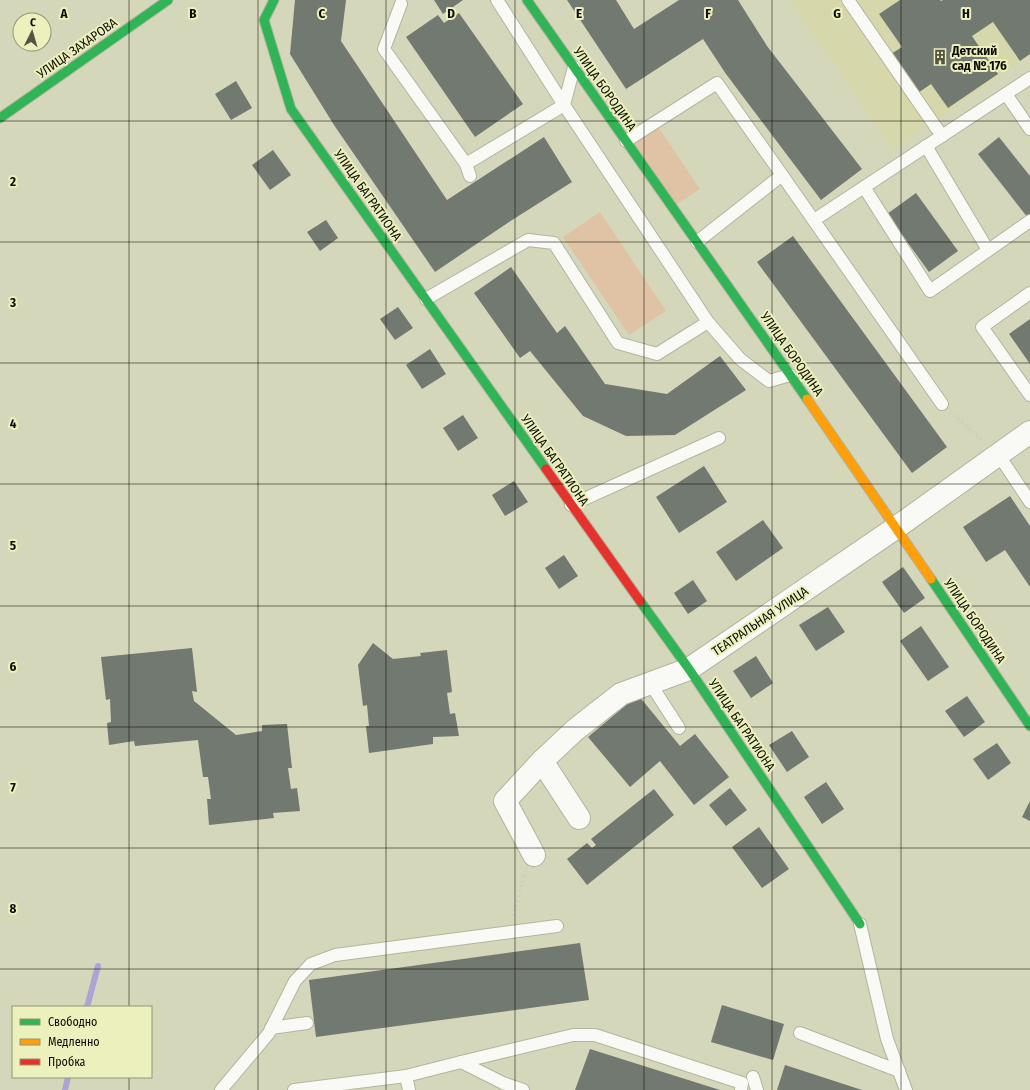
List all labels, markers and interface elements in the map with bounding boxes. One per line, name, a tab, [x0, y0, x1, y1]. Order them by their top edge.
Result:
text: A	[59, 6, 68, 21]
text: B	[189, 6, 197, 21]
text: C	[319, 6, 326, 21]
text: D	[447, 6, 455, 21]
text: E	[576, 6, 582, 21]
text: F	[705, 6, 711, 21]
text: G	[833, 6, 841, 21]
text: H	[962, 6, 970, 21]
north arrow	[12, 12, 52, 52]
street label: УЛИЦА ЗАХАРОВА	[33, 15, 120, 82]
text: С	[29, 16, 36, 29]
street label: УЛИЦА БОРОДИНА	[570, 43, 640, 134]
place label: Детский сад № 176	[951, 43, 1007, 73]
building icon: Детский сад № 176	[931, 48, 949, 66]
street label: УЛИЦА БАГРАТИОНА	[330, 146, 405, 244]
text: 2	[9, 174, 16, 189]
text: 3	[9, 295, 16, 310]
street label: УЛИЦА БОРОДИНА	[757, 308, 827, 399]
street label: УЛИЦА БАГРАТИОНА	[517, 411, 592, 509]
text: 4	[10, 416, 17, 431]
text: 5	[10, 538, 16, 553]
street label: УЛИЦА БОРОДИНА	[941, 575, 1009, 666]
street label: ТЕАТРАЛЬНАЯ УЛИЦА	[709, 583, 811, 659]
text: 6	[10, 659, 17, 674]
street label: УЛИЦА БАГРАТИОНА	[705, 675, 778, 774]
text: 7	[10, 780, 16, 795]
text: 8	[10, 901, 17, 916]
legend	[12, 1006, 152, 1078]
text: Свободно	[48, 1015, 97, 1029]
text: Медленно	[48, 1035, 100, 1049]
text: Пробка	[48, 1055, 86, 1069]

